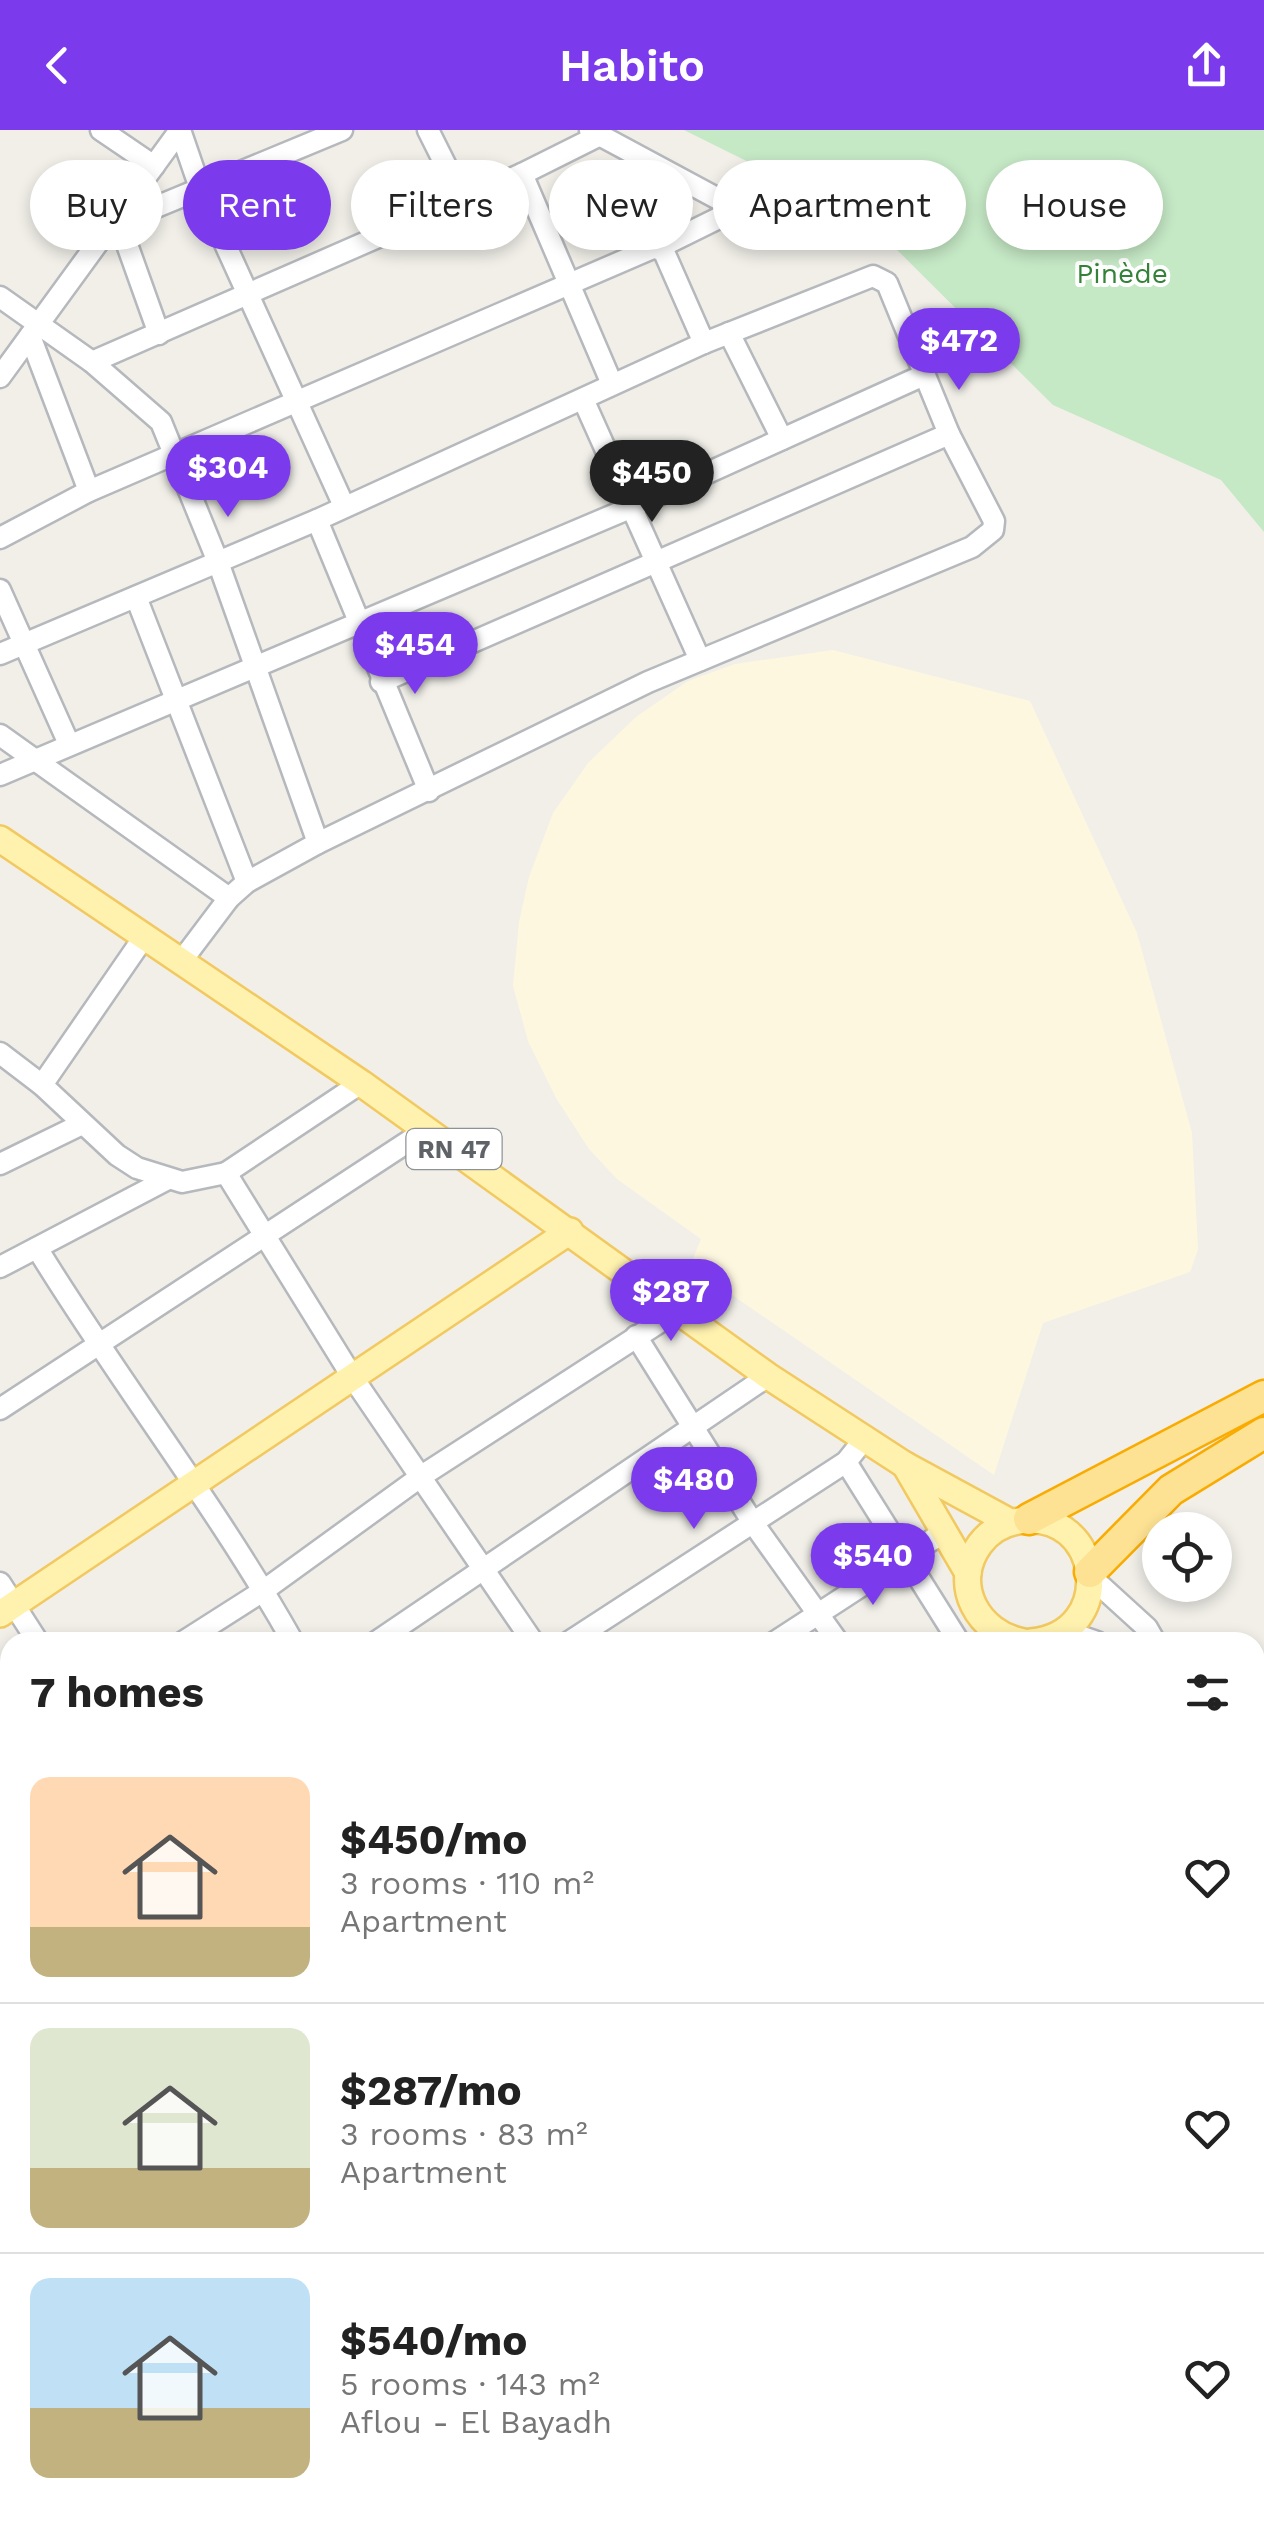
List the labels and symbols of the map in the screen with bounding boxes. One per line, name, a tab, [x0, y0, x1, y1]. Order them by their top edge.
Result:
park label: Pinède	[1076, 257, 1168, 290]
pin: $472	[900, 308, 1018, 393]
pin: $304	[169, 435, 287, 520]
pin: $450	[593, 440, 711, 525]
pin: $454	[356, 612, 474, 697]
road number: RN 47	[406, 1129, 502, 1169]
pin: $287	[612, 1259, 730, 1344]
pin: $480	[635, 1447, 753, 1532]
pin: $540	[814, 1523, 932, 1608]

